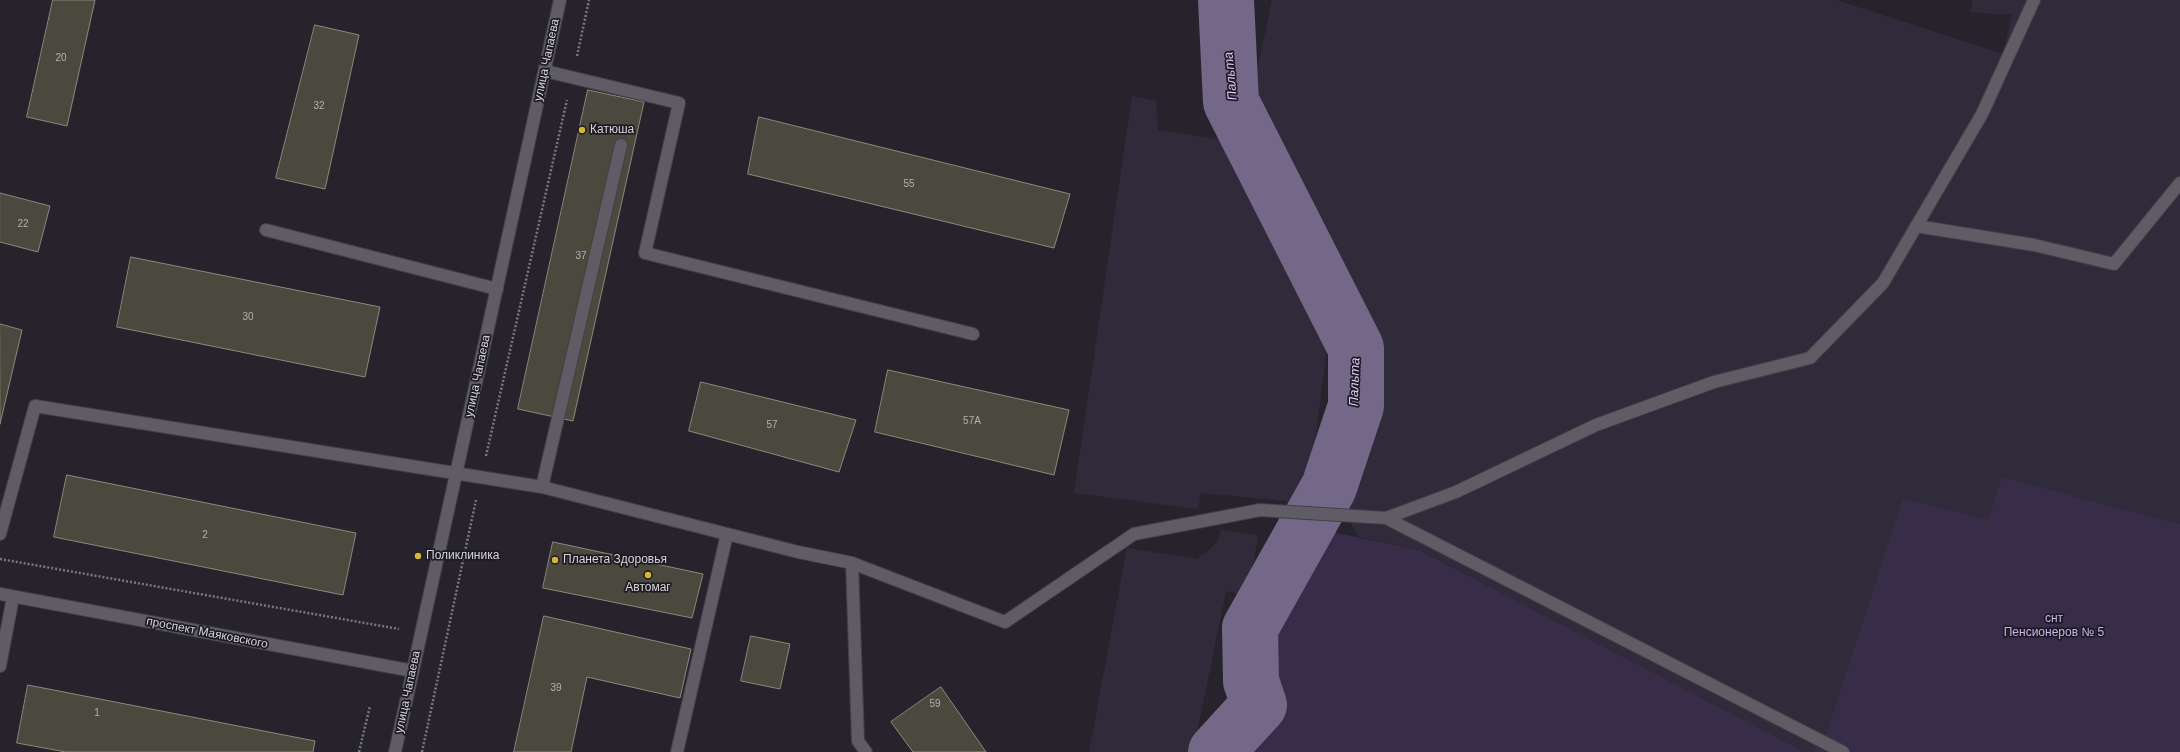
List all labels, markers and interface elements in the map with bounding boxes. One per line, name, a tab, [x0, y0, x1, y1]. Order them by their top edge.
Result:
street label: улица Чапаева	[531, 18, 563, 102]
water label: Пальта	[1221, 51, 1241, 101]
house number: 20	[55, 52, 67, 64]
house number: 32	[313, 100, 325, 112]
place label: Катюша	[590, 123, 634, 137]
marker: Катюша	[577, 125, 587, 135]
house number: 55	[903, 178, 915, 190]
house number: 22	[17, 218, 29, 230]
house number: 37	[575, 250, 587, 262]
house number: 30	[242, 311, 254, 323]
street label: улица Чапаева	[462, 334, 494, 418]
water label: Пальта	[1346, 357, 1364, 407]
house number: 57А	[963, 415, 981, 427]
house number: 57	[766, 419, 778, 431]
house number: 2	[202, 529, 208, 541]
place label: Поликлиника	[426, 549, 499, 563]
marker: Поликлиника	[413, 551, 423, 561]
place label: Планета Здоровья	[563, 553, 667, 567]
marker: Планета Здоровья	[550, 555, 560, 565]
marker: Автомаг	[643, 570, 653, 580]
place label: Автомаг	[625, 581, 671, 595]
park label: снт Пенсионеров № 5	[2004, 612, 2104, 640]
street label: проспект Маяковского	[145, 614, 269, 652]
street label: улица Чапаева	[392, 650, 424, 734]
house number: 39	[550, 682, 562, 694]
house number: 59	[929, 698, 941, 710]
house number: 1	[94, 707, 100, 719]

